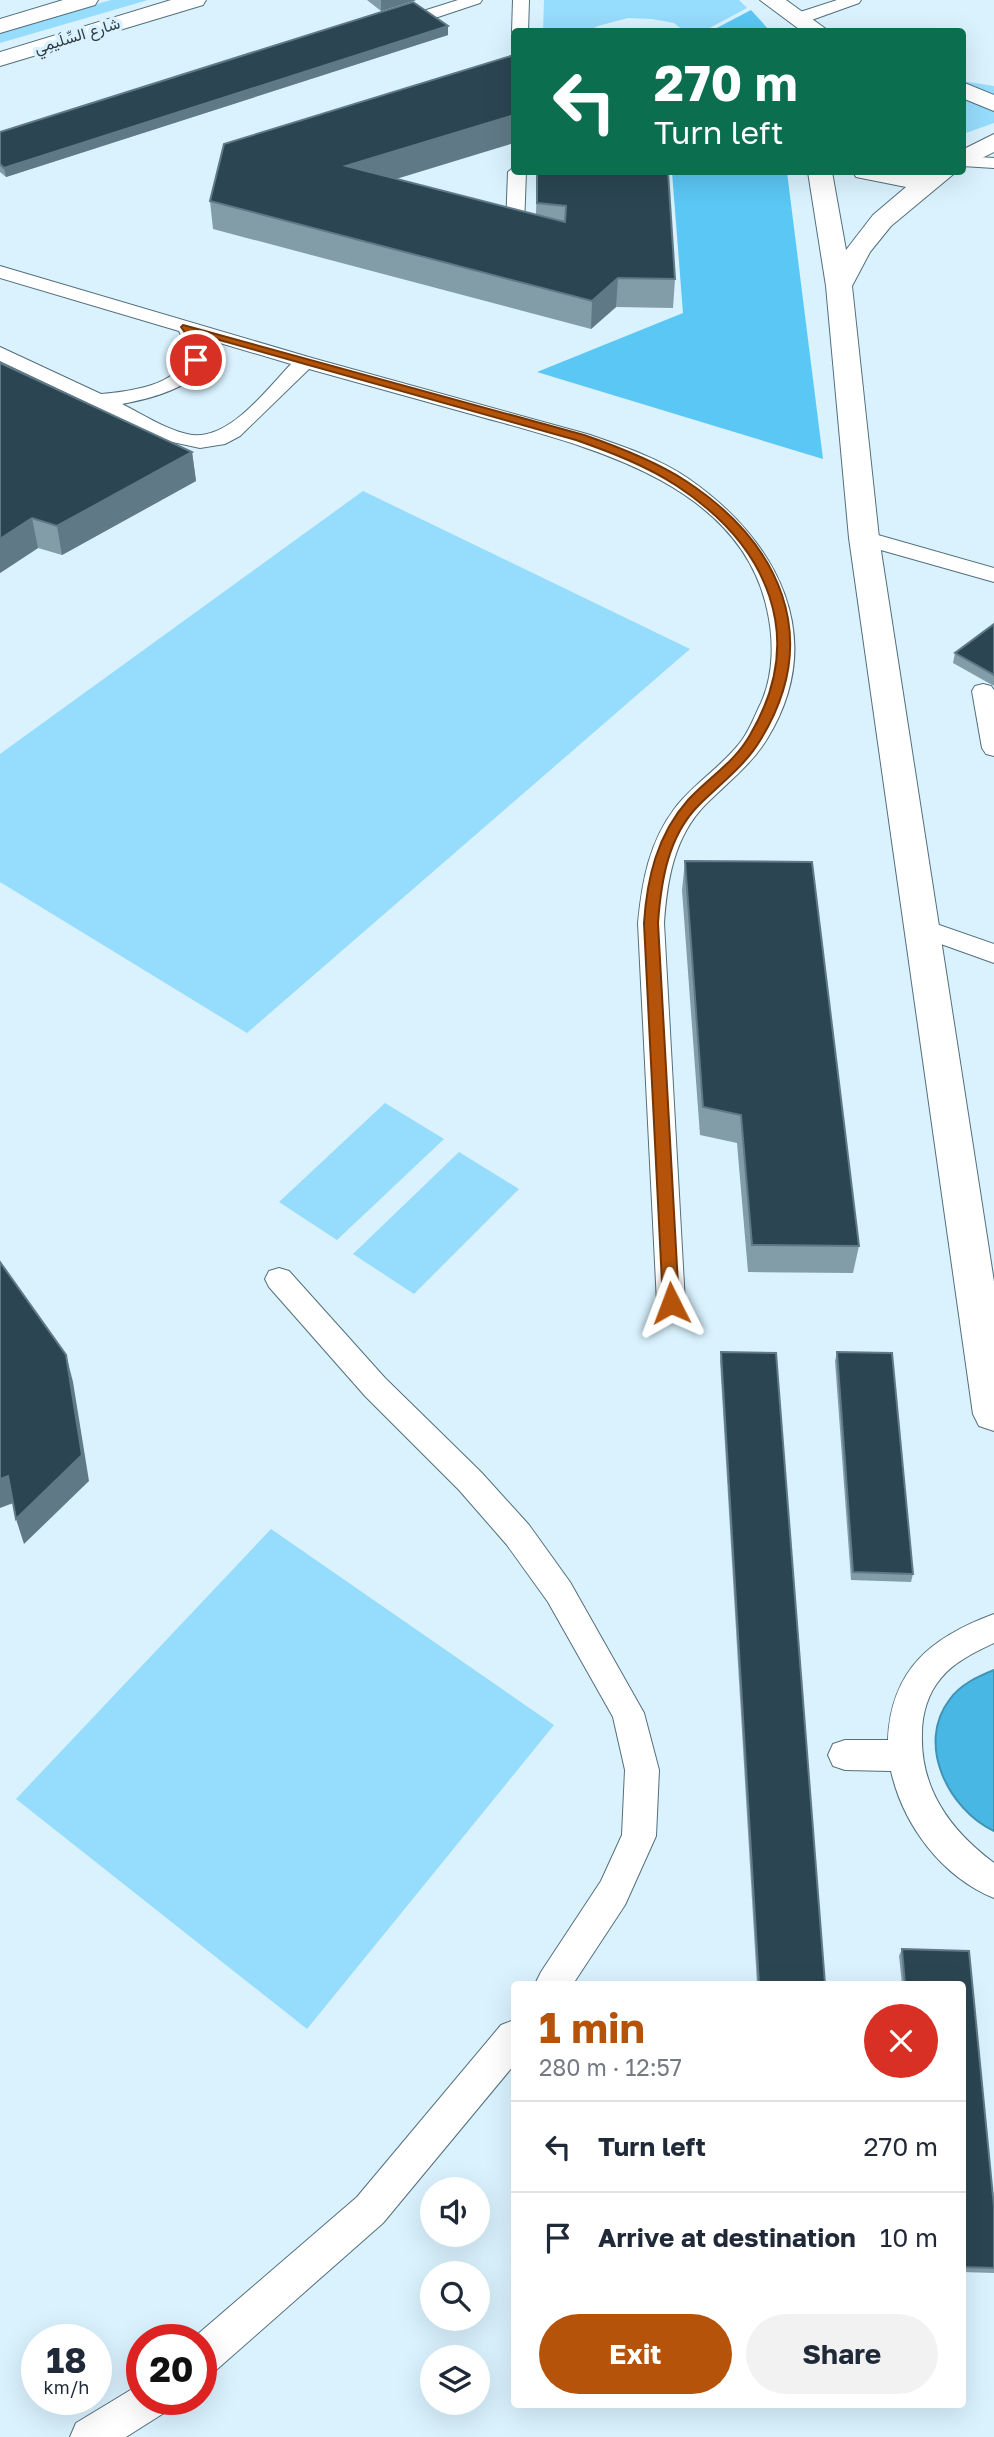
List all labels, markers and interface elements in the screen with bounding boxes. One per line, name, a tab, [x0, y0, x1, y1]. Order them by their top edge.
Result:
street label: شارع السِّلَيمِي	[32, 12, 124, 61]
text: 270 m	[654, 53, 798, 112]
icon: left	[539, 56, 630, 147]
text: Turn left	[654, 113, 783, 151]
pin	[166, 330, 226, 390]
icon: arrive	[177, 341, 215, 379]
position arrow	[634, 1266, 708, 1340]
text: 1 min	[539, 2002, 645, 2052]
button: close	[864, 2004, 938, 2078]
text: 280 m · 12:57	[539, 2053, 682, 2081]
icon: left	[539, 2128, 577, 2166]
text: Turn left	[598, 2131, 706, 2162]
text: 270 m	[864, 2131, 938, 2162]
map controls	[420, 2177, 490, 2415]
button: sound	[420, 2177, 490, 2247]
icon: arrive	[539, 2219, 577, 2257]
text: Arrive at destination	[598, 2222, 856, 2253]
text: 10 m	[880, 2222, 938, 2253]
button: search	[420, 2261, 490, 2331]
button: Exit	[539, 2314, 732, 2394]
button: Share	[746, 2314, 938, 2394]
speed limit sign: 20	[126, 2324, 217, 2415]
text: 18	[46, 2339, 87, 2381]
button: layers	[420, 2345, 490, 2415]
text: km/h	[44, 2376, 89, 2398]

